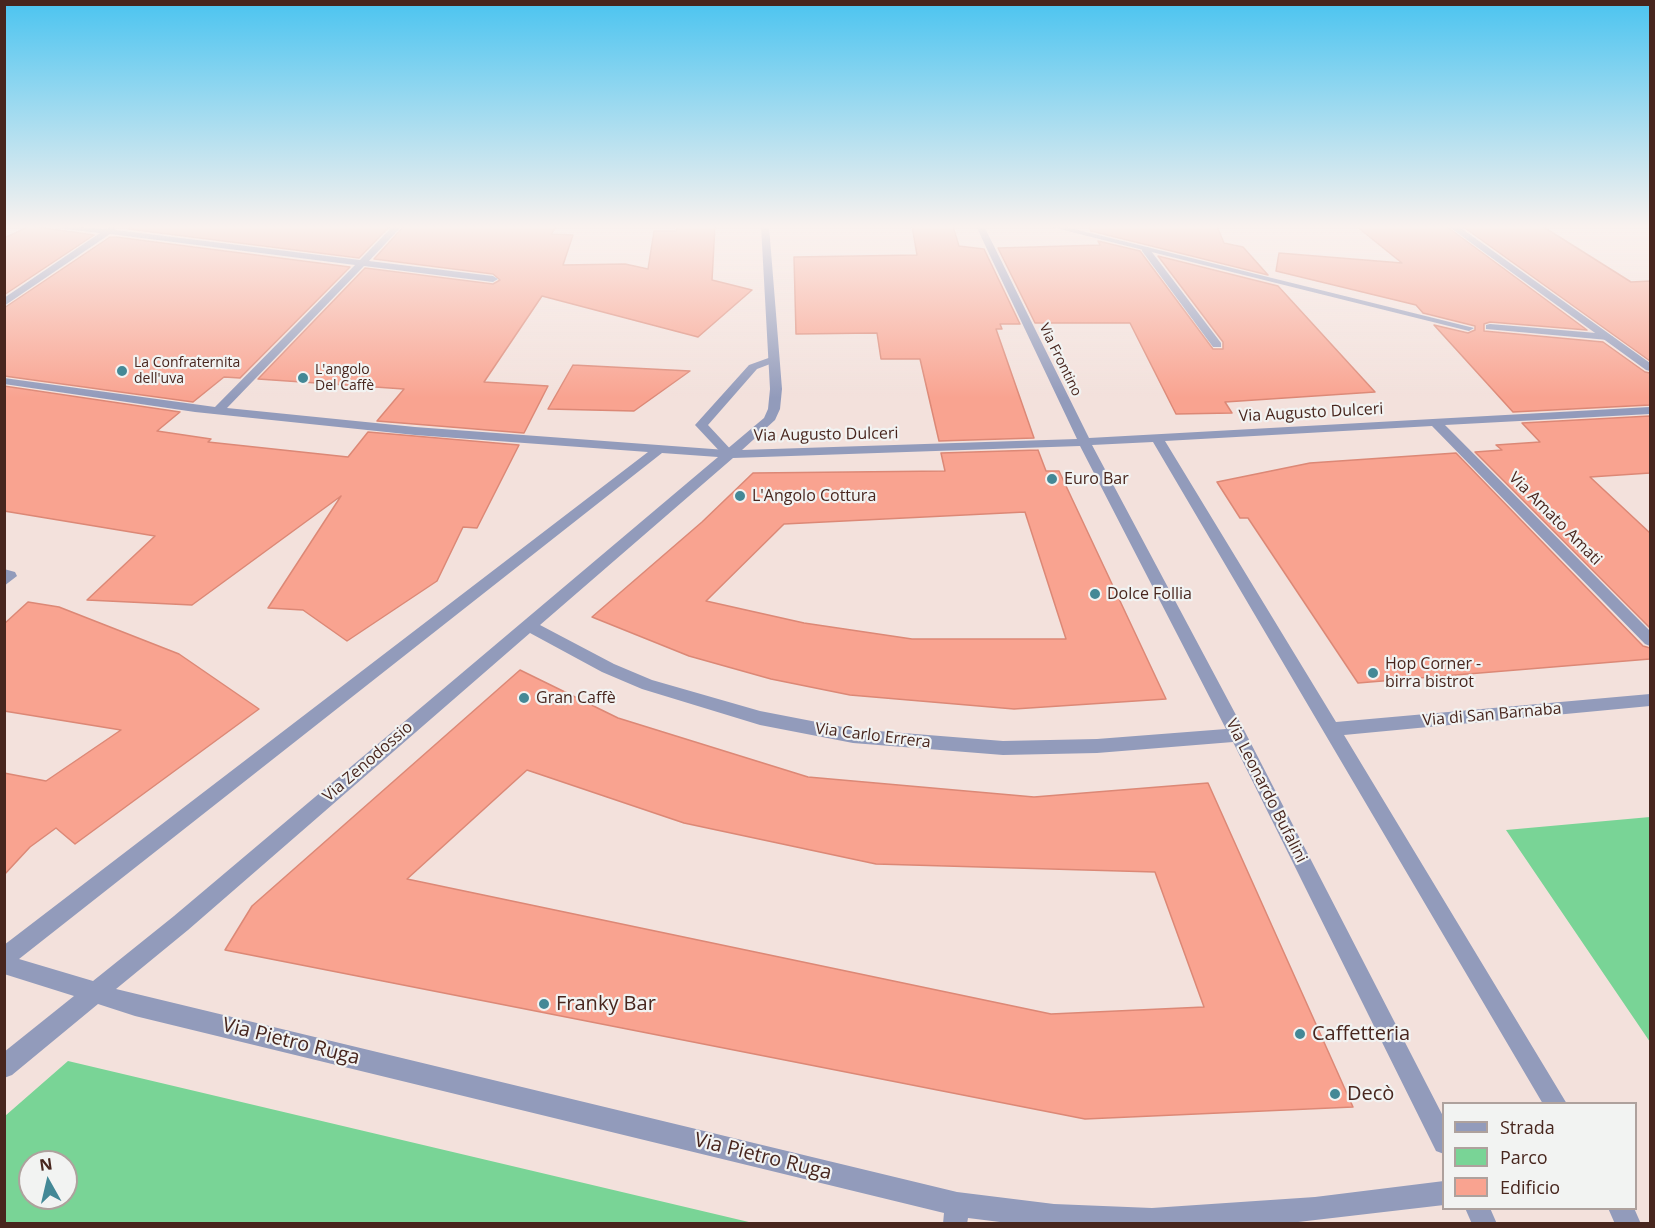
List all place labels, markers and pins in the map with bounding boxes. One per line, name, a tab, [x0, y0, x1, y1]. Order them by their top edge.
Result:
place label: La Confraternita dell'uva	[134, 355, 240, 388]
place label: L'angolo Del Caffè	[315, 362, 374, 394]
marker: La Confraternita dell'uva	[115, 364, 129, 378]
marker: L'angolo Del Caffè	[296, 371, 310, 385]
place label: Euro Bar	[1064, 469, 1129, 489]
marker: Euro Bar	[1045, 472, 1059, 486]
place label: L'Angolo Cottura	[752, 486, 876, 506]
marker: L'Angolo Cottura	[733, 489, 747, 503]
place label: Dolce Follia	[1107, 584, 1192, 604]
marker: Dolce Follia	[1088, 587, 1102, 601]
place label: Hop Corner - birra bistrot	[1385, 654, 1481, 692]
marker: Hop Corner - birra bistrot	[1366, 666, 1380, 680]
place label: Gran Caffè	[536, 688, 616, 708]
marker: Gran Caffè	[517, 691, 531, 705]
place label: Franky Bar	[556, 992, 656, 1016]
marker: Franky Bar	[537, 997, 551, 1011]
place label: Caffetteria	[1312, 1022, 1410, 1046]
marker: Caffetteria	[1293, 1027, 1307, 1041]
place label: Decò	[1347, 1082, 1394, 1106]
marker: Decò	[1328, 1087, 1342, 1101]

